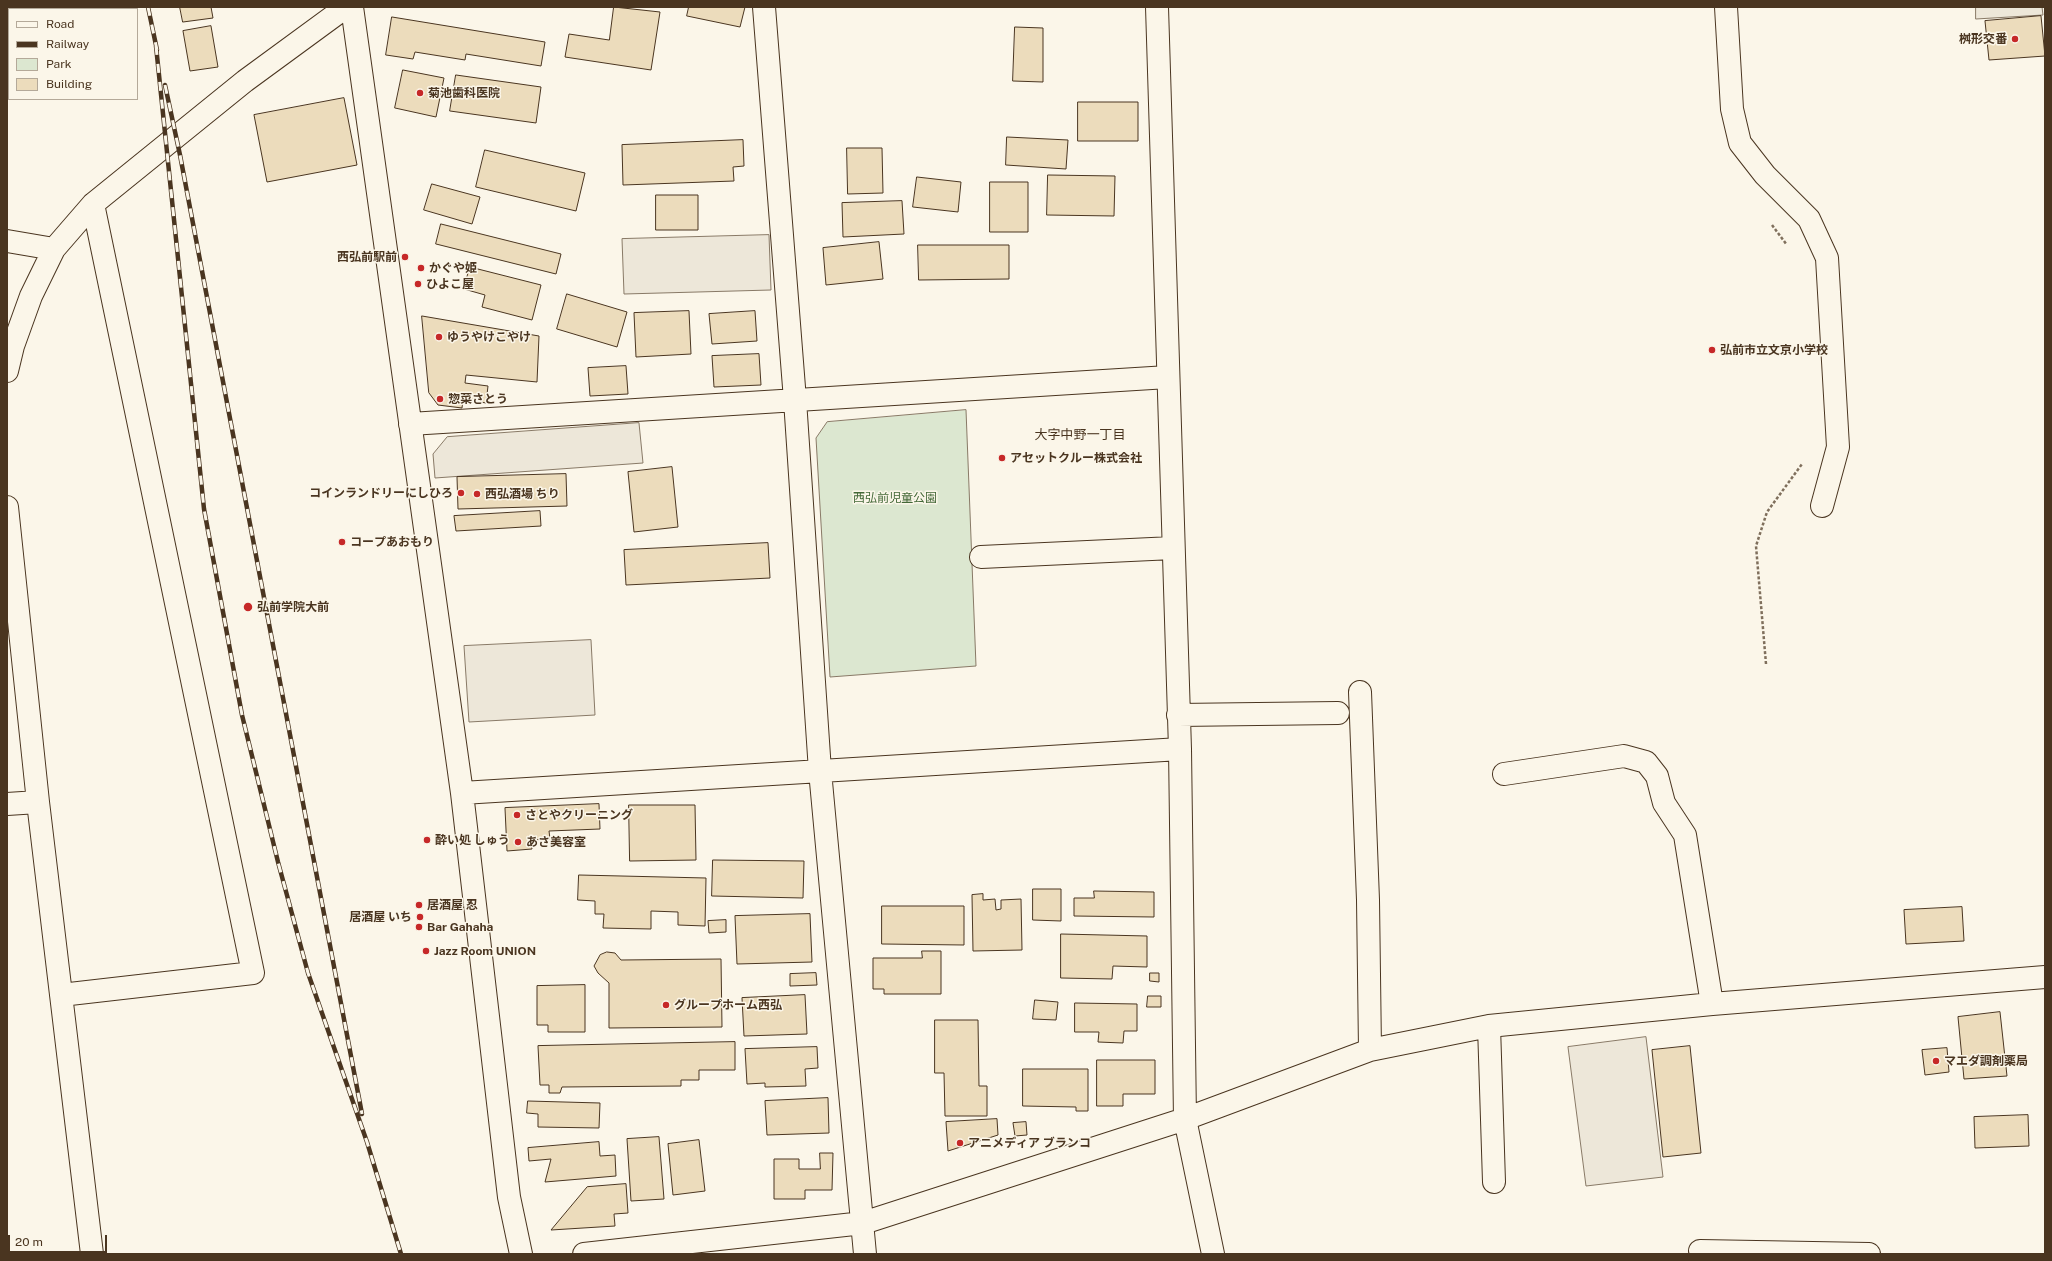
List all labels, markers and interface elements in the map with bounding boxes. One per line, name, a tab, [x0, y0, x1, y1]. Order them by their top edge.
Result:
legend	[8, 8, 138, 100]
text: Road	[46, 17, 74, 31]
place label: 桝形交番	[1959, 32, 2007, 46]
marker: 桝形交番	[2010, 34, 2020, 44]
text: Railway	[46, 37, 89, 51]
text: Park	[46, 57, 72, 71]
text: Building	[46, 77, 92, 91]
place label: 菊池歯科医院	[428, 86, 500, 100]
marker: 菊池歯科医院	[415, 88, 425, 98]
place label: 西弘前駅前	[337, 250, 397, 264]
marker: 西弘前駅前	[400, 252, 410, 262]
place label: かぐや姫	[429, 261, 477, 275]
marker: かぐや姫	[416, 263, 426, 273]
place label: ひよこ屋	[426, 277, 474, 291]
marker: ひよこ屋	[413, 279, 423, 289]
place label: ゆうやけこやけ	[447, 330, 531, 344]
marker: ゆうやけこやけ	[434, 332, 444, 342]
place label: 弘前市立文京小学校	[1720, 343, 1828, 357]
marker: 弘前市立文京小学校	[1707, 345, 1717, 355]
place label: 惣菜さとう	[448, 392, 508, 406]
marker: 惣菜さとう	[435, 394, 445, 404]
district label: 大字中野一丁目	[1035, 427, 1125, 443]
place label: アセットクルー株式会社	[1010, 451, 1142, 465]
marker: アセットクルー株式会社	[997, 453, 1007, 463]
place label: コインランドリーにしひろ	[309, 486, 453, 500]
place label: 西弘酒場 ちり	[485, 487, 560, 501]
marker: コインランドリーにしひろ	[456, 488, 466, 498]
marker: 西弘酒場 ちり	[472, 489, 482, 499]
park label: 西弘前児童公園	[853, 491, 937, 505]
place label: コープあおもり	[350, 535, 434, 549]
marker: コープあおもり	[337, 537, 347, 547]
place label: 弘前学院大前	[257, 600, 329, 614]
marker: 弘前学院大前	[242, 601, 254, 613]
place label: さとやクリーニング	[525, 808, 633, 822]
marker: さとやクリーニング	[512, 810, 522, 820]
place label: 酔い処 しゅう	[435, 833, 510, 847]
marker: 酔い処 しゅう	[422, 835, 432, 845]
place label: あさ美容室	[526, 835, 586, 849]
marker: あさ美容室	[513, 837, 523, 847]
place label: 居酒屋 忍	[427, 898, 478, 912]
marker: 居酒屋 忍	[414, 900, 424, 910]
place label: 居酒屋 いち	[349, 910, 412, 924]
marker: 居酒屋 いち	[415, 912, 425, 922]
place label: Bar Gahaha	[427, 920, 493, 934]
marker: Bar Gahaha	[414, 922, 424, 932]
place label: Jazz Room UNION	[434, 944, 536, 958]
marker: Jazz Room UNION	[421, 946, 431, 956]
place label: グループホーム西弘	[674, 998, 782, 1012]
marker: グループホーム西弘	[661, 1000, 671, 1010]
place label: マエダ調剤薬局	[1944, 1054, 2028, 1068]
marker: マエダ調剤薬局	[1931, 1056, 1941, 1066]
place label: アニメディア ブランコ	[968, 1136, 1091, 1150]
marker: アニメディア ブランコ	[955, 1138, 965, 1148]
scale bar	[10, 1227, 109, 1253]
text: 20 m	[15, 1235, 43, 1249]

